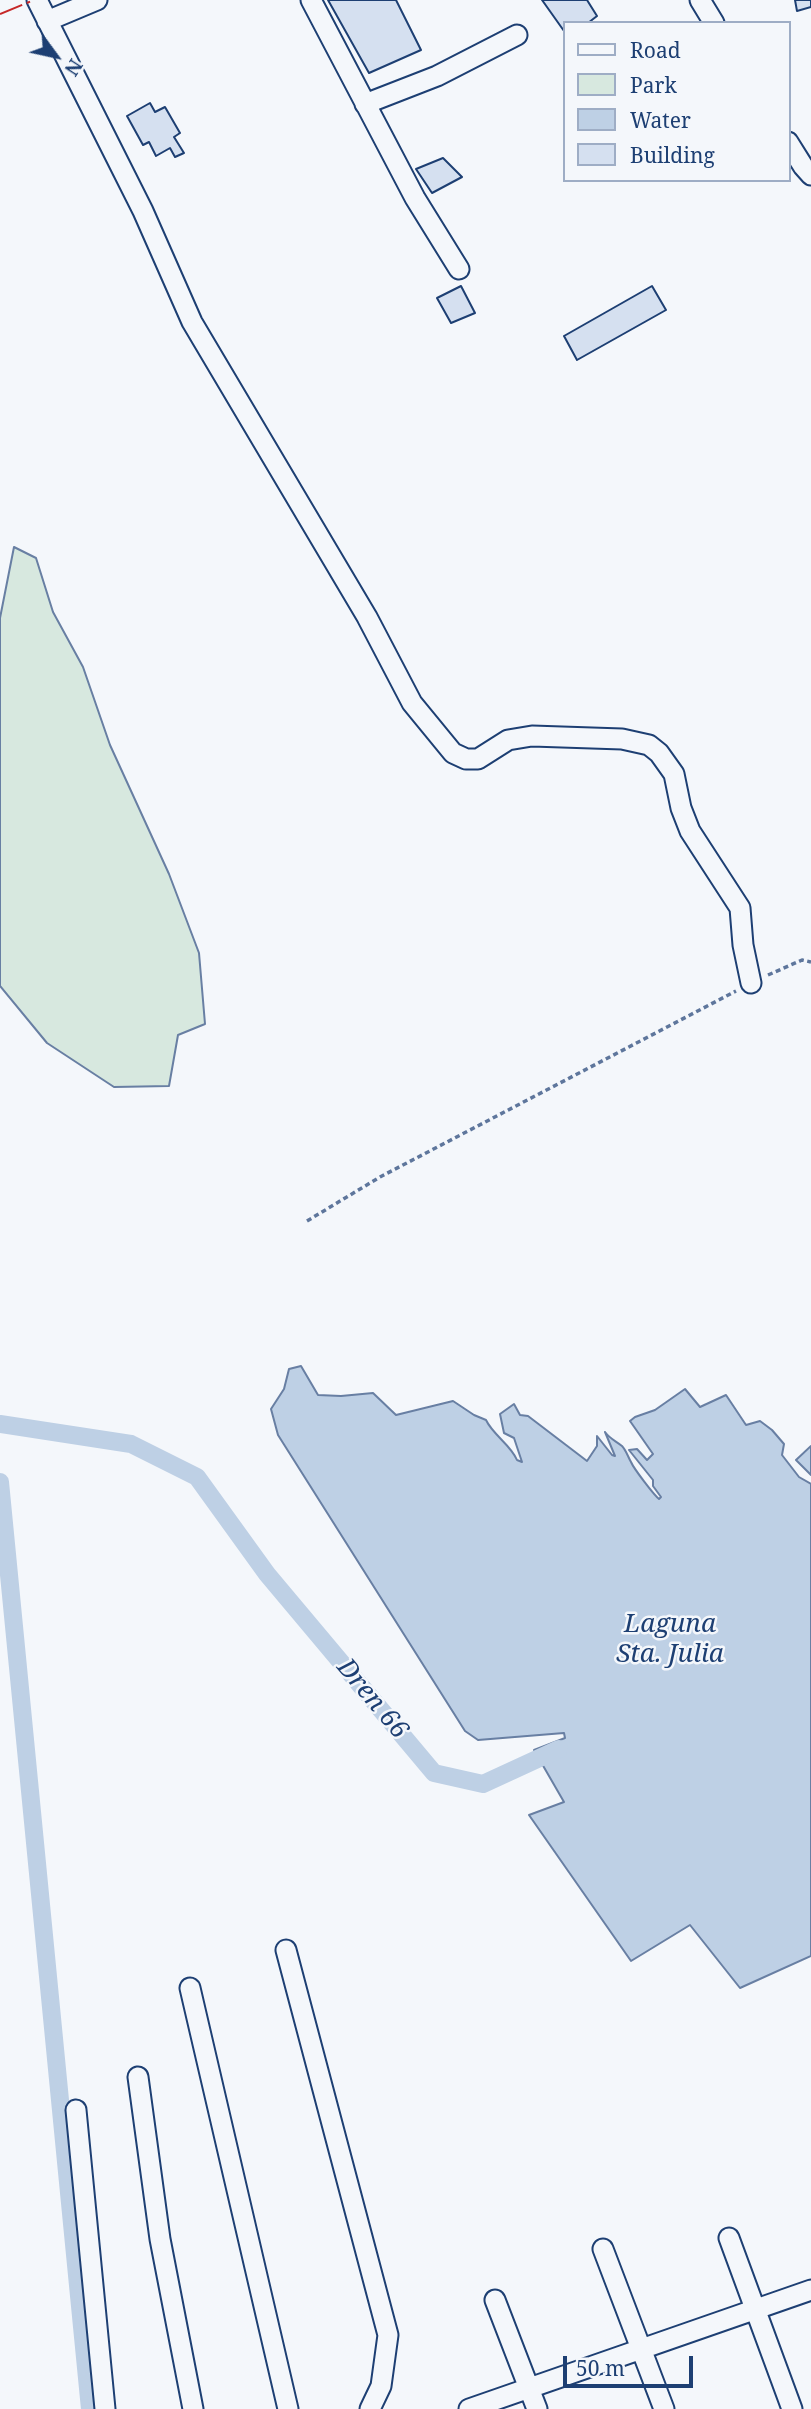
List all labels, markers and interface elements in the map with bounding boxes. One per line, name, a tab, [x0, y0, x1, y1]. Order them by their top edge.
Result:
north arrow	[21, 21, 91, 91]
legend	[562, 21, 790, 182]
text: Road	[630, 36, 681, 64]
text: N	[59, 54, 89, 81]
text: Park	[630, 71, 677, 99]
text: Water	[630, 106, 691, 134]
text: Building	[630, 141, 715, 169]
water label: Laguna Sta. Julia	[616, 1609, 724, 1670]
water label: Dren 66	[330, 1653, 414, 1745]
scale bar	[566, 2342, 696, 2386]
text: 50 m	[576, 2354, 625, 2382]

